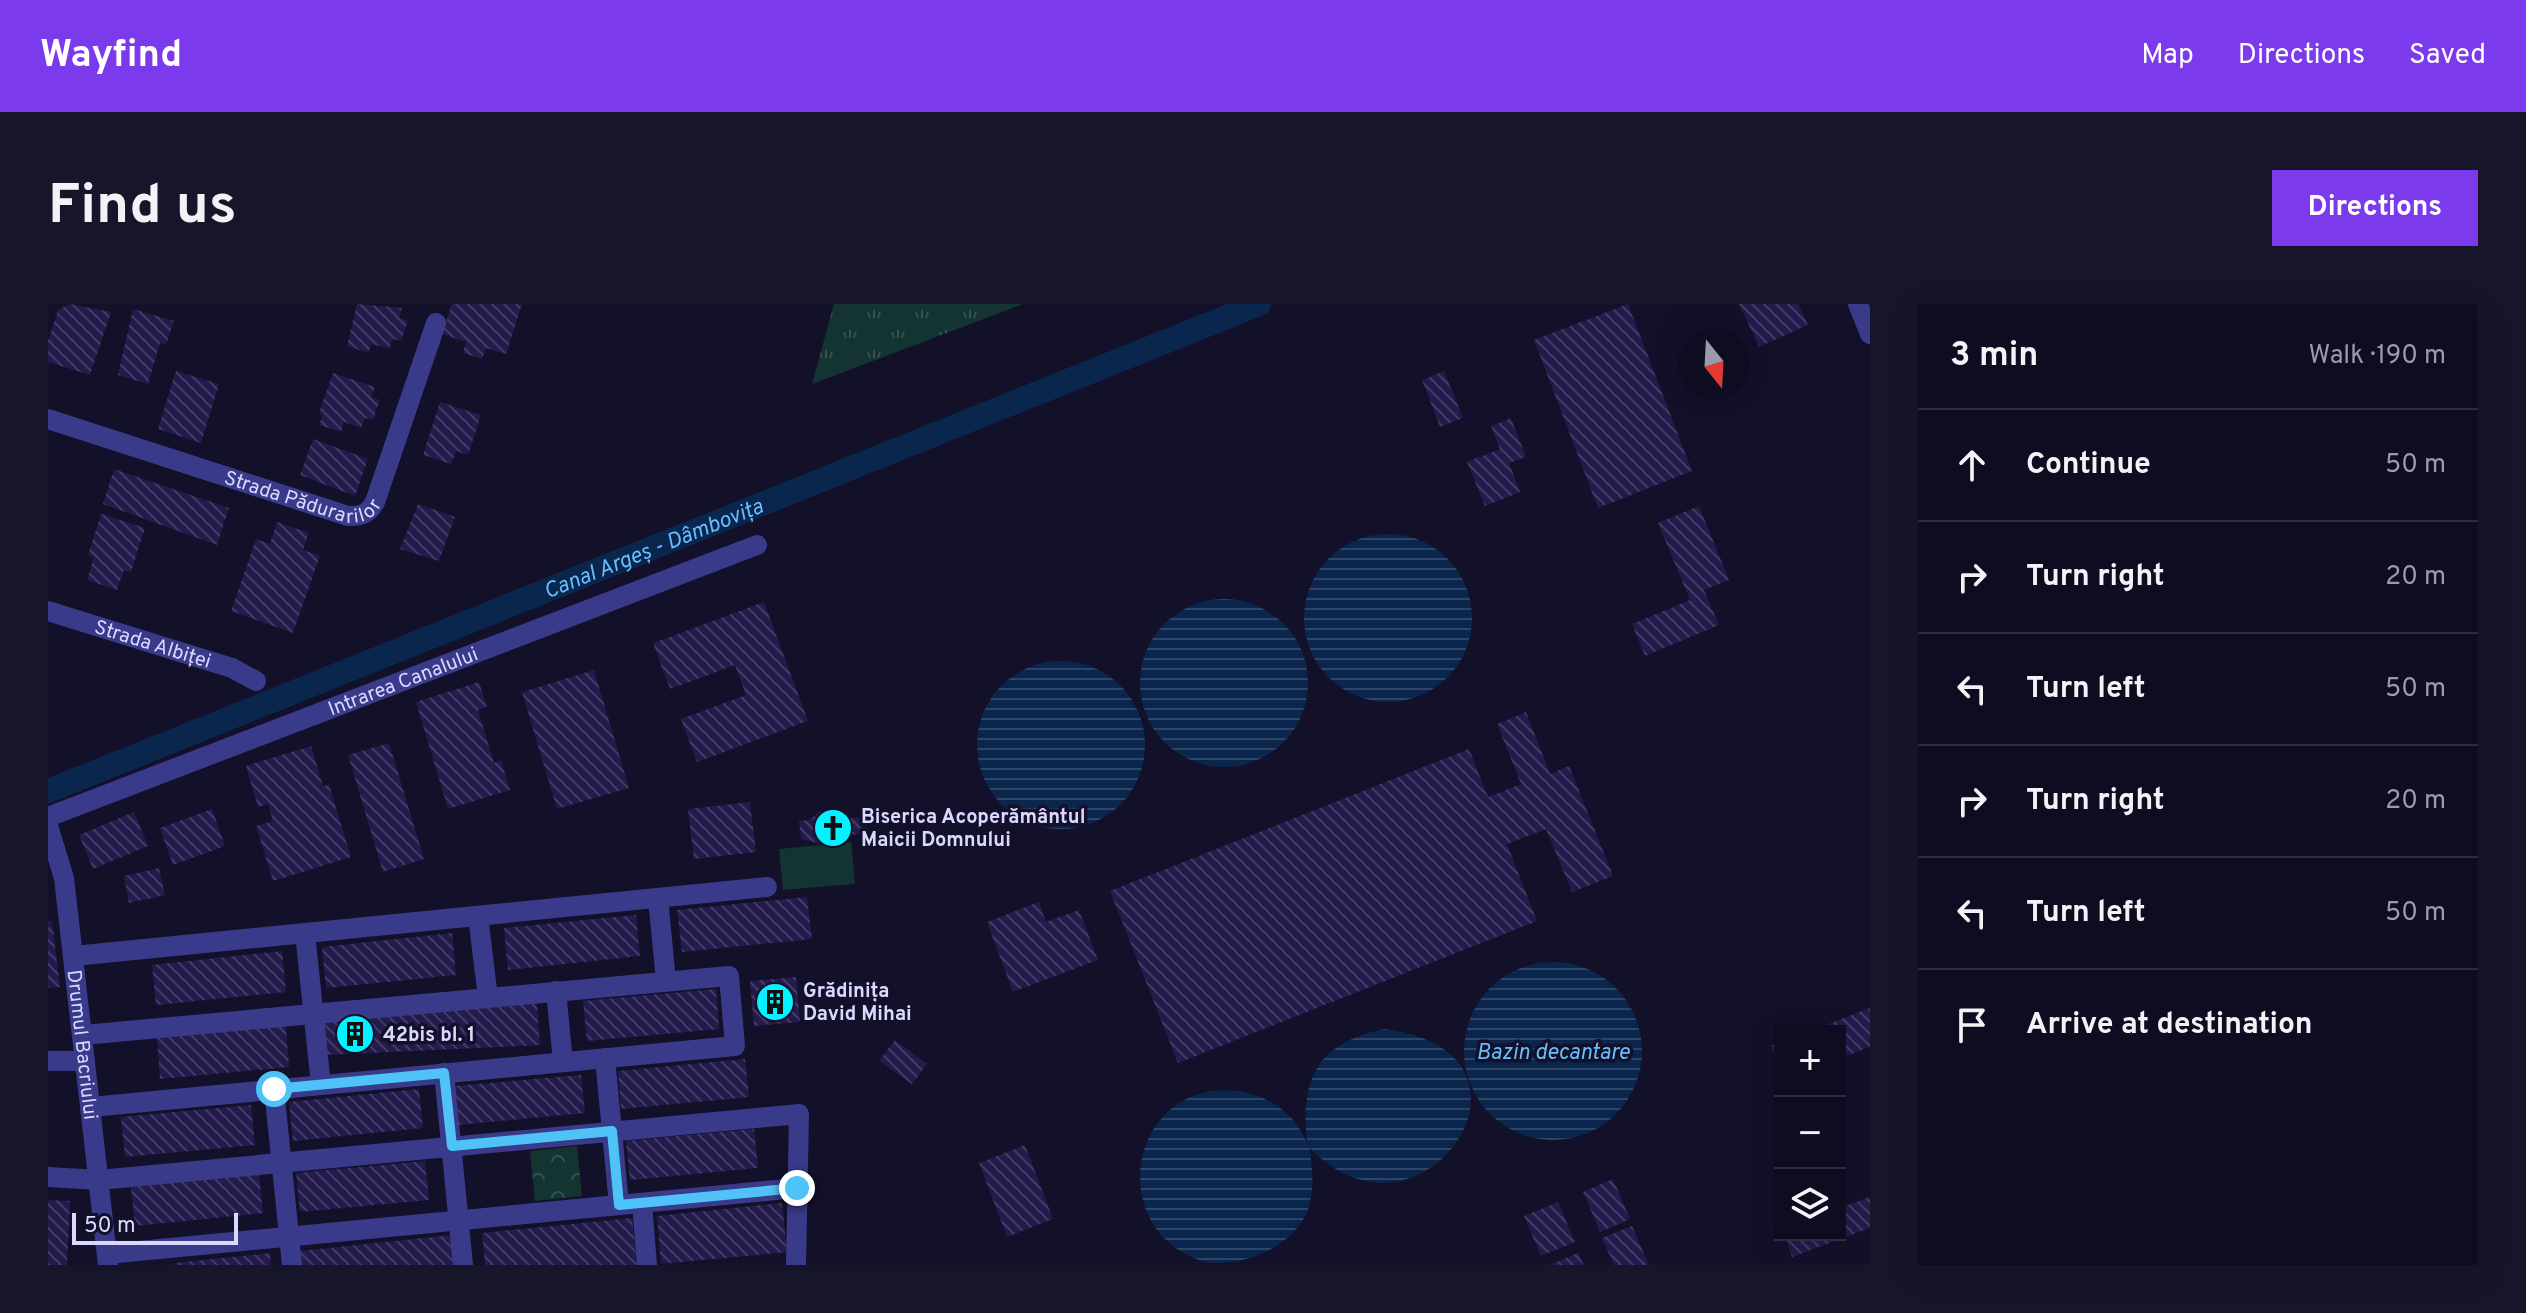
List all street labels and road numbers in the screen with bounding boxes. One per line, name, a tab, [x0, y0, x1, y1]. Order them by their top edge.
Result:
street label: Strada Pădurarilor	[220, 466, 389, 531]
street label: Strada Albiței	[91, 615, 214, 676]
street label: Intrarea Canalului	[325, 642, 482, 723]
street label: Drumul Bacriului	[60, 968, 102, 1121]

